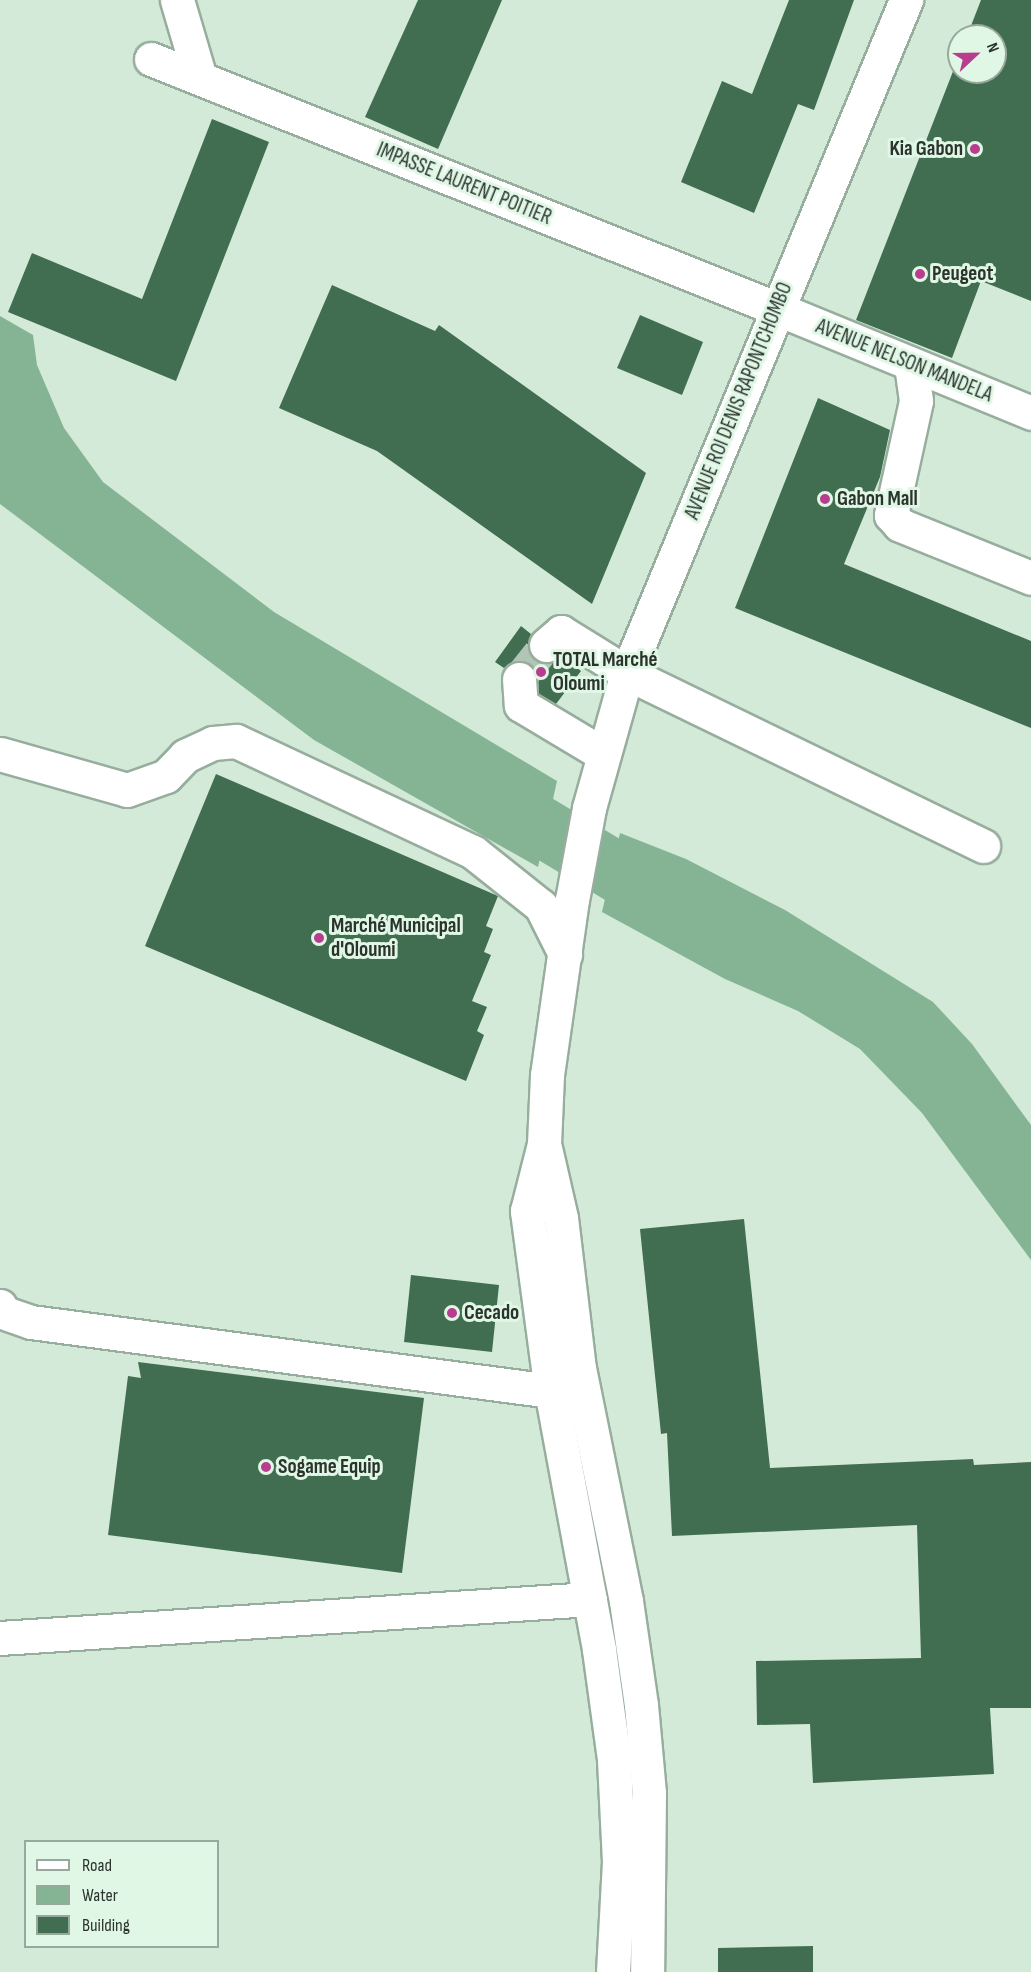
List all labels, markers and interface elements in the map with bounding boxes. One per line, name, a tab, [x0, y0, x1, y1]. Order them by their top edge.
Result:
north arrow	[947, 24, 1007, 84]
text: N	[982, 40, 1003, 55]
place label: Kia Gabon	[889, 136, 963, 162]
street label: IMPASSE LAURENT POITIER	[373, 137, 555, 231]
marker: Kia Gabon	[968, 142, 982, 156]
place label: Peugeot	[932, 261, 993, 287]
marker: Peugeot	[913, 267, 927, 281]
street label: AVENUE ROI DENIS RAPONTCHOMBO	[680, 279, 798, 523]
street label: AVENUE NELSON MANDELA	[812, 314, 996, 408]
place label: Gabon Mall	[837, 486, 918, 512]
marker: Gabon Mall	[818, 492, 832, 506]
place label: TOTAL Marché Oloumi	[553, 647, 657, 697]
marker: TOTAL Marché Oloumi	[534, 665, 548, 679]
place label: Marché Municipal d'Oloumi	[331, 913, 461, 963]
marker: Marché Municipal d'Oloumi	[312, 931, 326, 945]
place label: Cecado	[464, 1300, 519, 1326]
marker: Cecado	[445, 1306, 459, 1320]
place label: Sogame Equip	[278, 1454, 381, 1480]
marker: Sogame Equip	[259, 1460, 273, 1474]
legend	[24, 1840, 219, 1948]
text: Road	[82, 1855, 112, 1876]
text: Water	[82, 1885, 118, 1906]
text: Building	[82, 1915, 130, 1936]

